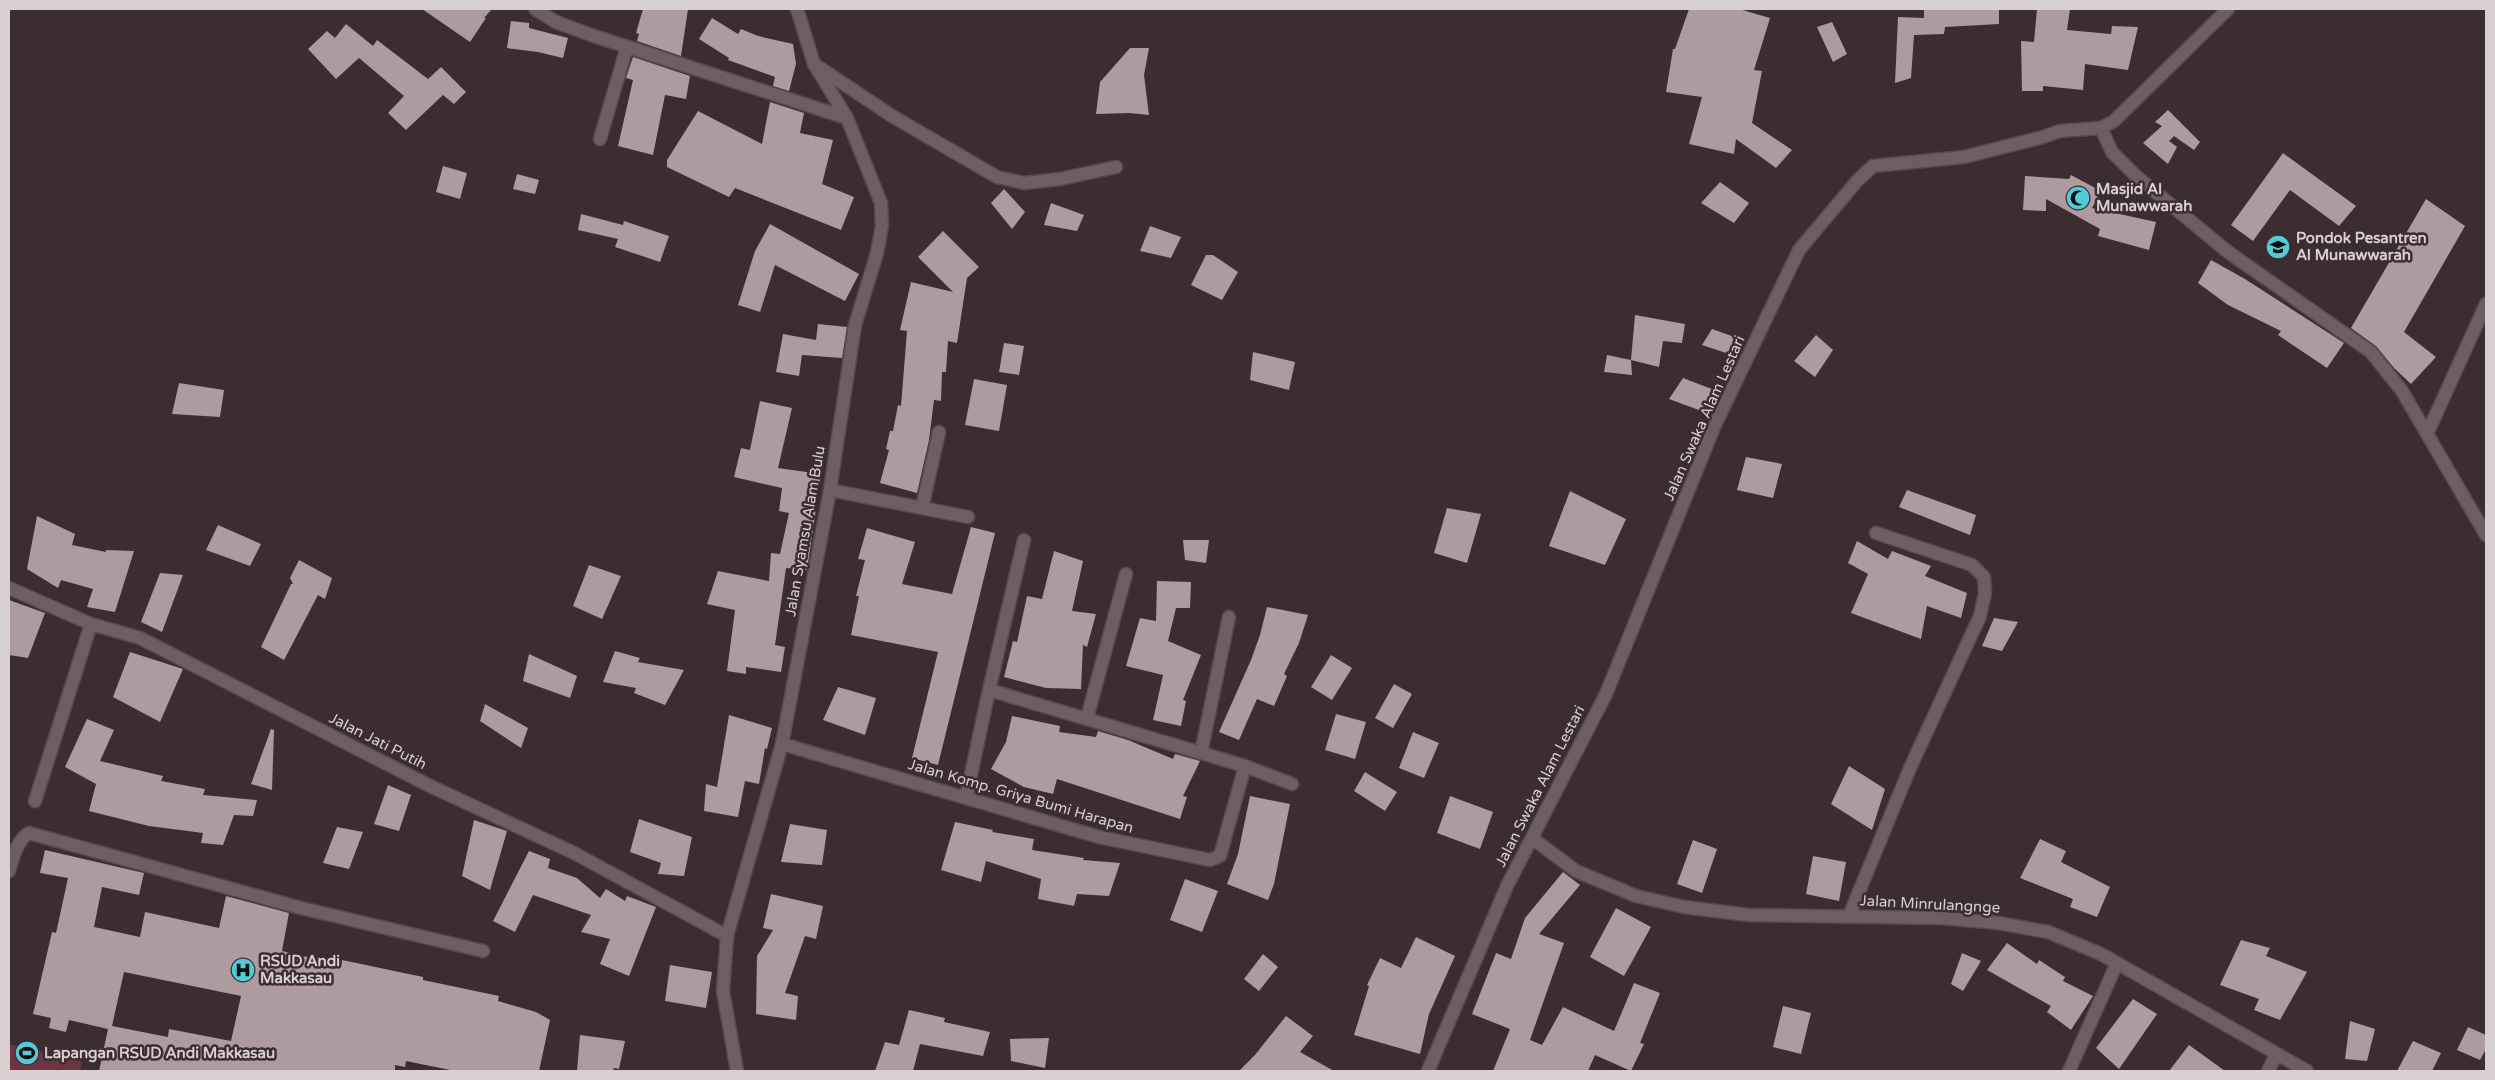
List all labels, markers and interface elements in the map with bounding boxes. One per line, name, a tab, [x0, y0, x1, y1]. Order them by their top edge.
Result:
place label: Masjid Al Munawwarah	[2096, 180, 2192, 215]
mosque icon: Masjid Al Munawwarah	[2065, 185, 2091, 211]
place label: Pondok Pesantren Al Munawwarah	[2296, 229, 2427, 264]
school or university icon: Pondok Pesantren Al Munawwarah	[2265, 234, 2291, 260]
street label: Jalan Swaka Alam Lestari	[1659, 333, 1749, 503]
street label: Jalan Syamsu Alam Bulu	[781, 444, 829, 618]
street label: Jalan Swaka Alam Lestari	[1491, 702, 1589, 870]
street label: Jalan Jati Putih	[326, 709, 430, 773]
street label: Jalan Komp. Griya Bumi Harapan	[906, 755, 1136, 837]
street label: Jalan Minrulangnge	[1859, 891, 2001, 917]
place label: RSUD Andi Makkasau	[260, 952, 340, 987]
hospital icon: RSUD Andi Makkasau	[230, 957, 256, 983]
sports icon: Lapangan RSUD Andi Makkasau	[14, 1040, 40, 1066]
place label: Lapangan RSUD Andi Makkasau	[44, 1044, 275, 1063]

